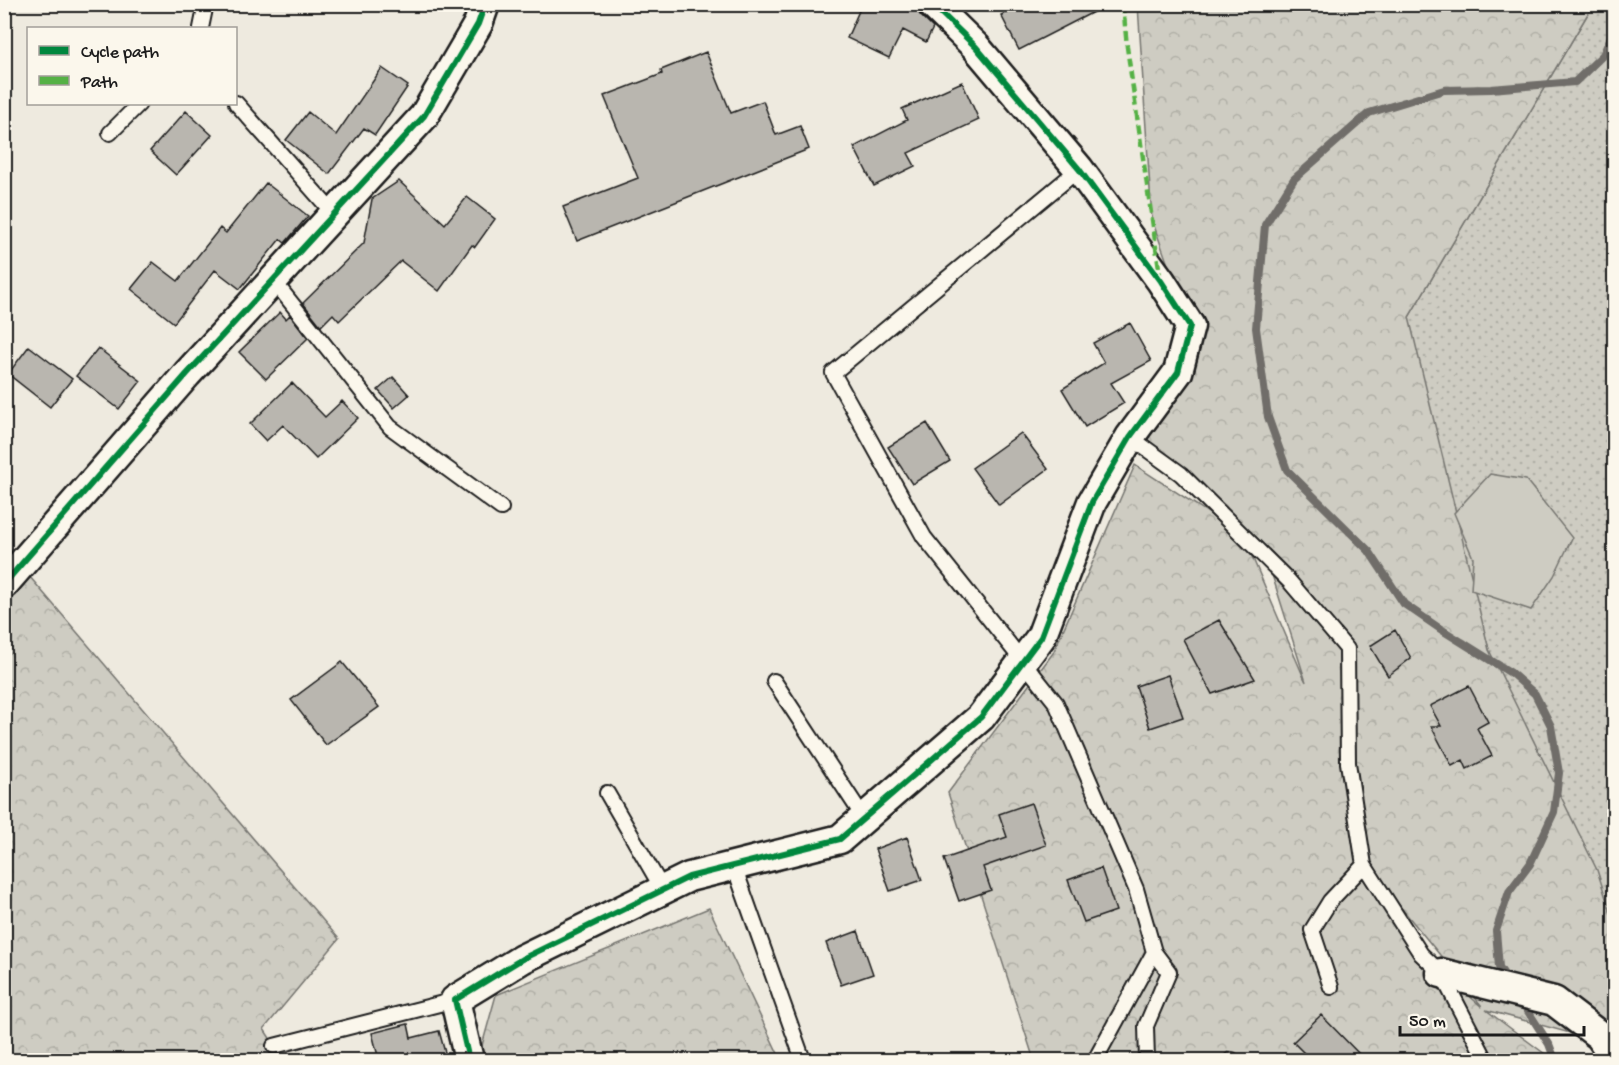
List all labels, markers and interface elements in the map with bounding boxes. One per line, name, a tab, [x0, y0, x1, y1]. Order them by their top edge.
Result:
legend	[27, 27, 237, 105]
text: Cycle path	[81, 43, 159, 64]
text: Path	[80, 73, 118, 94]
scale bar	[1400, 999, 1584, 1037]
text: 50 m	[1409, 1012, 1446, 1033]

